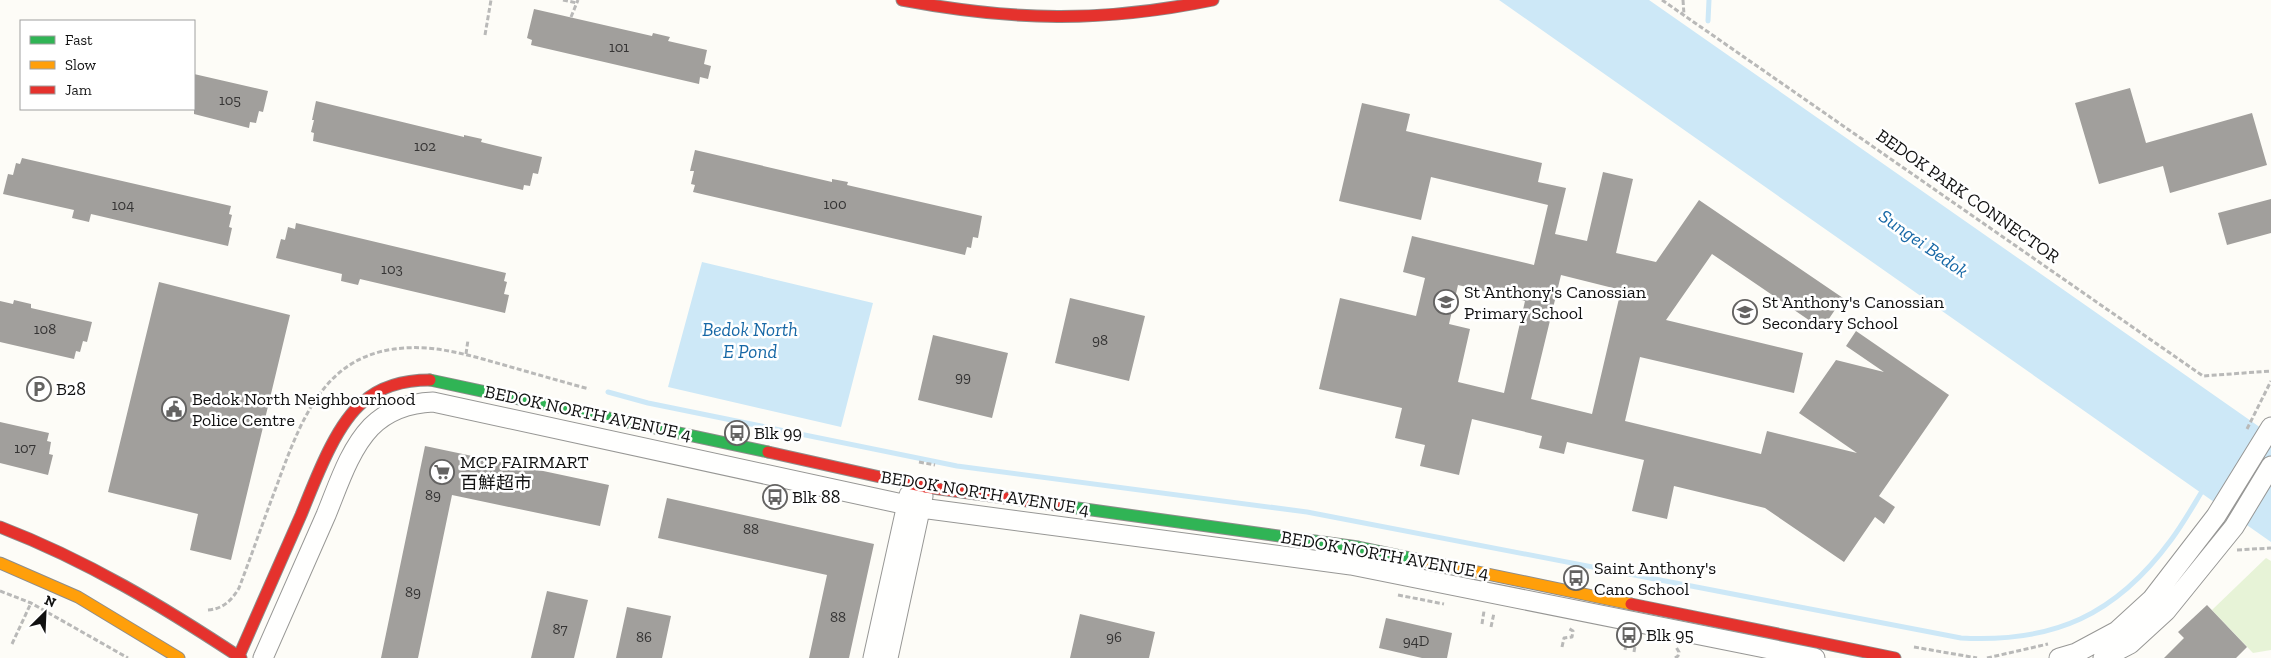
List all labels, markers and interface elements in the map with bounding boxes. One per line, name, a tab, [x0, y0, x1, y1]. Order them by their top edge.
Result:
legend	[20, 20, 195, 110]
text: Fast	[65, 31, 93, 49]
house number: 101	[609, 38, 629, 56]
text: Slow	[65, 56, 97, 74]
text: Jam	[65, 81, 92, 99]
house number: 105	[219, 91, 241, 109]
street label: BEDOK PARK CONNECTOR	[1872, 124, 2064, 268]
house number: 102	[414, 137, 436, 155]
house number: 100	[823, 195, 847, 213]
house number: 104	[112, 196, 134, 214]
water label: Sungei Bedok	[1875, 204, 1973, 283]
house number: 103	[381, 260, 403, 278]
place label: St Anthony's Canossian Primary School	[1464, 281, 1647, 324]
school or university icon: St Anthony's Canossian Primary School	[1433, 289, 1459, 315]
place label: St Anthony's Canossian Secondary School	[1762, 291, 1945, 334]
school or university icon: St Anthony's Canossian Secondary School	[1732, 299, 1758, 325]
water label: Bedok North E Pond	[702, 318, 798, 363]
house number: 108	[34, 320, 56, 338]
house number: 98	[1092, 331, 1108, 349]
house number: 99	[955, 368, 971, 386]
parking icon: B28	[26, 376, 52, 402]
place label: B28	[56, 378, 86, 400]
street label: BEDOK NORTH AVENUE 4	[483, 380, 694, 446]
place label: Bedok North Neighbourhood Police Centre	[192, 388, 416, 431]
public building icon: Bedok North Neighbourhood Police Centre	[161, 396, 187, 422]
bus stop icon: Blk 99	[724, 420, 750, 446]
place label: Blk 99	[754, 422, 802, 444]
house number: 107	[14, 439, 36, 457]
place label: MCP FAIRMART 百鮮超市	[460, 451, 589, 494]
supermarket icon: MCP FAIRMART 百鮮超市	[429, 459, 455, 485]
street label: BEDOK NORTH AVENUE 4	[879, 466, 1091, 520]
bus stop icon: Blk 88	[762, 484, 788, 510]
house number: 89	[425, 486, 441, 504]
place label: Blk 88	[792, 486, 840, 508]
house number: 88	[743, 520, 759, 538]
street label: BEDOK NORTH AVENUE 4	[1279, 526, 1491, 584]
place label: Saint Anthony's Cano School	[1594, 557, 1716, 600]
bus stop icon: Saint Anthony's Cano School	[1563, 565, 1589, 591]
house number: 89	[405, 583, 421, 601]
north arrow	[20, 588, 70, 638]
text: N	[42, 592, 59, 612]
house number: 88	[830, 608, 846, 626]
house number: 87	[552, 620, 568, 638]
bus stop icon: Blk 95	[1616, 622, 1642, 648]
place label: Blk 95	[1646, 624, 1694, 646]
house number: 86	[636, 628, 652, 646]
house number: 96	[1106, 628, 1122, 646]
house number: 94D	[1403, 632, 1429, 650]

